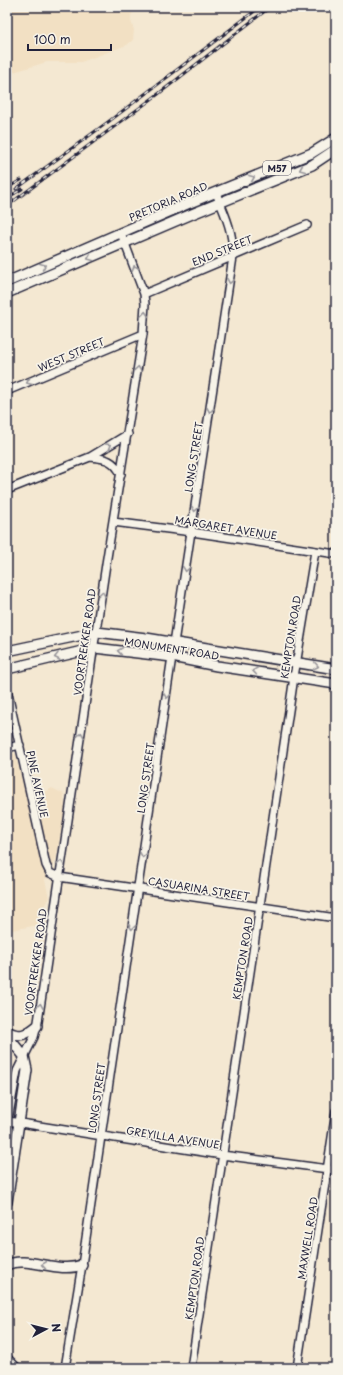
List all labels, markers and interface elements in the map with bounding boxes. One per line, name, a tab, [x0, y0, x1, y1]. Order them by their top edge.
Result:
scale bar	[28, 26, 111, 52]
text: 100 m	[34, 30, 71, 48]
road number: M57	[263, 161, 291, 175]
one-way arrow	[299, 164, 307, 172]
one-way arrow	[248, 175, 255, 183]
street label: PRETORIA ROAD	[126, 178, 210, 224]
street label: END STREET	[189, 231, 255, 269]
one-way arrow	[87, 253, 95, 261]
one-way arrow	[39, 263, 46, 271]
one-way arrow	[132, 265, 140, 272]
one-way arrow	[226, 278, 235, 285]
one-way arrow	[140, 311, 149, 317]
street label: WEST STREET	[35, 333, 107, 375]
one-way arrow	[133, 366, 142, 372]
one-way arrow	[26, 377, 34, 385]
one-way arrow	[206, 407, 215, 413]
street label: LONG STREET	[180, 420, 206, 493]
one-way arrow	[105, 444, 112, 451]
one-way arrow	[191, 506, 200, 512]
street label: MARGARET AVENUE	[174, 512, 278, 542]
one-way arrow	[182, 566, 191, 572]
street label: VOORTREKKER ROAD	[69, 587, 99, 697]
one-way arrow	[97, 591, 106, 597]
street label: KEMPTON ROAD	[276, 594, 304, 680]
street label: MONUMENT ROAD	[124, 633, 221, 663]
one-way arrow	[117, 647, 123, 655]
one-way arrow	[53, 653, 60, 661]
one-way arrow	[313, 661, 319, 670]
one-way arrow	[252, 667, 258, 676]
one-way arrow	[163, 693, 172, 699]
one-way arrow	[76, 732, 85, 738]
street label: LONG STREET	[133, 741, 157, 814]
street label: PINE AVENUE	[24, 749, 52, 819]
one-way arrow	[139, 852, 148, 858]
one-way arrow	[56, 860, 65, 867]
street label: CASUARINA STREET	[147, 873, 251, 903]
street label: VOORTREKKER ROAD	[20, 907, 50, 1017]
street label: KEMPTON ROAD	[228, 915, 256, 1001]
one-way arrow	[128, 924, 137, 930]
one-way arrow	[35, 1003, 44, 1009]
street label: LONG STREET	[84, 1061, 108, 1134]
street label: GREYILLA AVENUE	[125, 1122, 221, 1152]
street label: MAXWELL ROAD	[293, 1196, 321, 1280]
street label: KEMPTON ROAD	[181, 1235, 207, 1321]
one-way arrow	[41, 1261, 47, 1270]
north arrow	[26, 1309, 66, 1349]
text: N	[47, 1322, 65, 1333]

